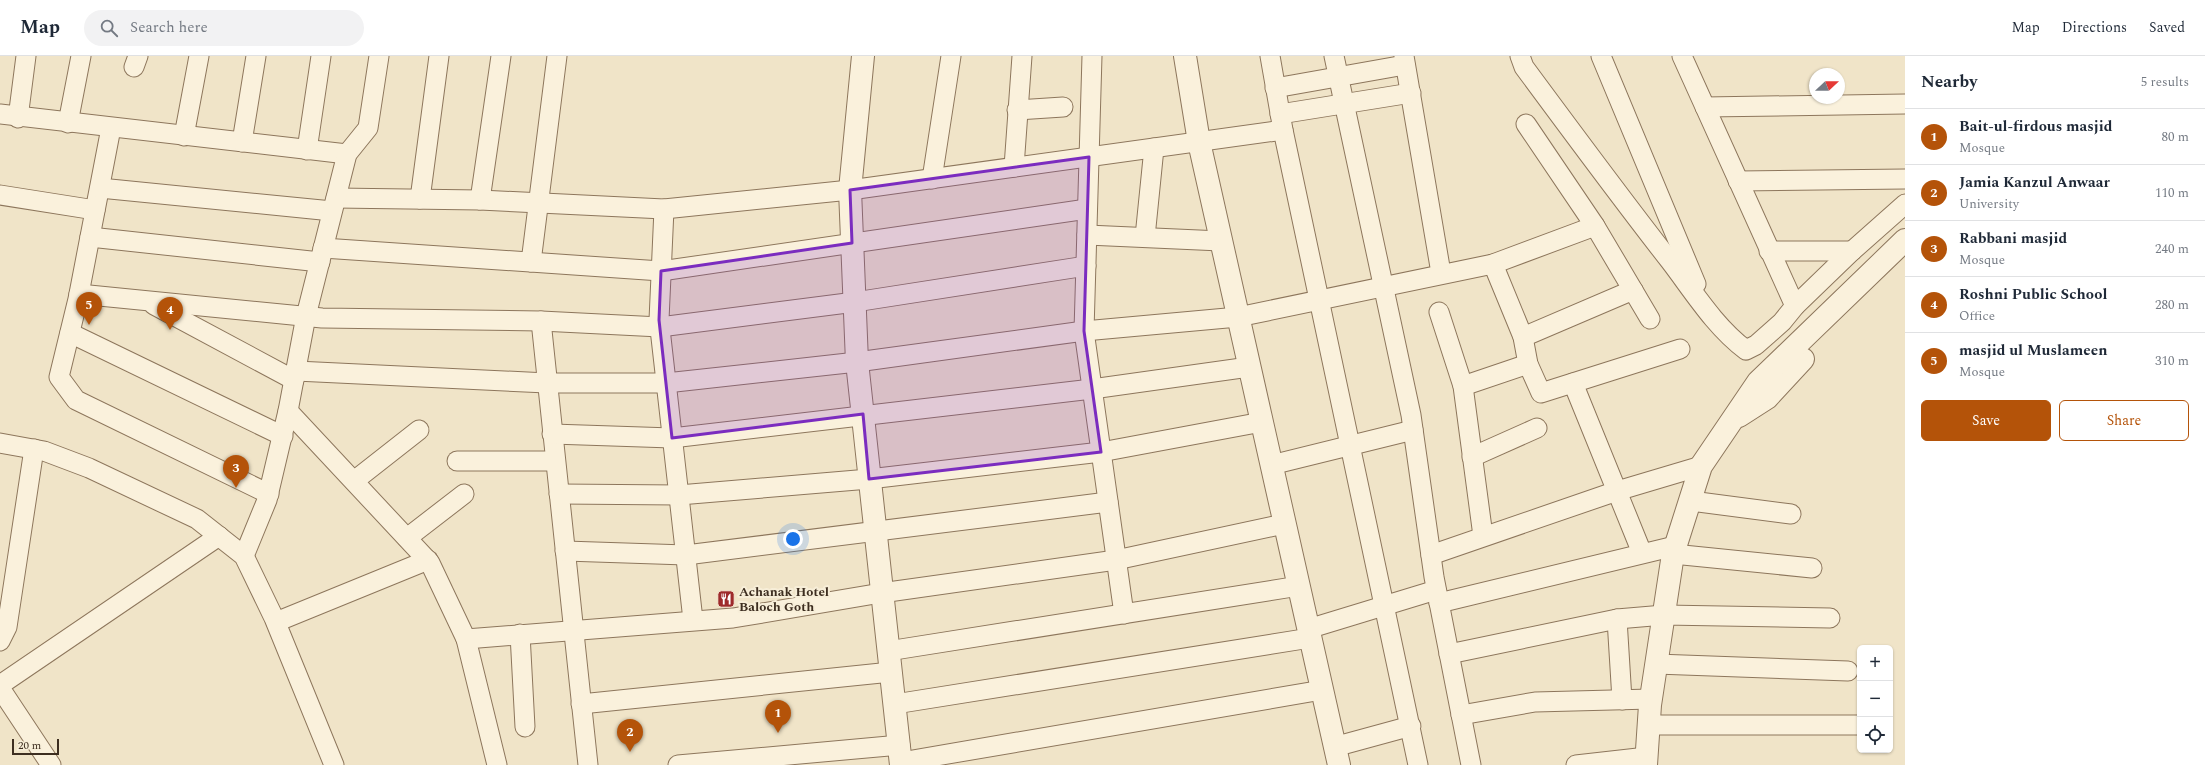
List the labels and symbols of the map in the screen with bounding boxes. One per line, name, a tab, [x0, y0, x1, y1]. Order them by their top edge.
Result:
north arrow	[1809, 68, 1845, 104]
pin: 5	[76, 292, 102, 325]
pin: 4	[157, 297, 183, 330]
pin: 3	[223, 455, 249, 488]
your location	[783, 529, 803, 549]
place label: Achanak Hotel Baloch Goth	[739, 582, 829, 617]
restaurant icon: Achanak Hotel Baloch Goth	[716, 589, 736, 609]
pin: 1	[765, 700, 791, 733]
pin: 2	[617, 719, 643, 752]
scale bar	[12, 737, 59, 756]

